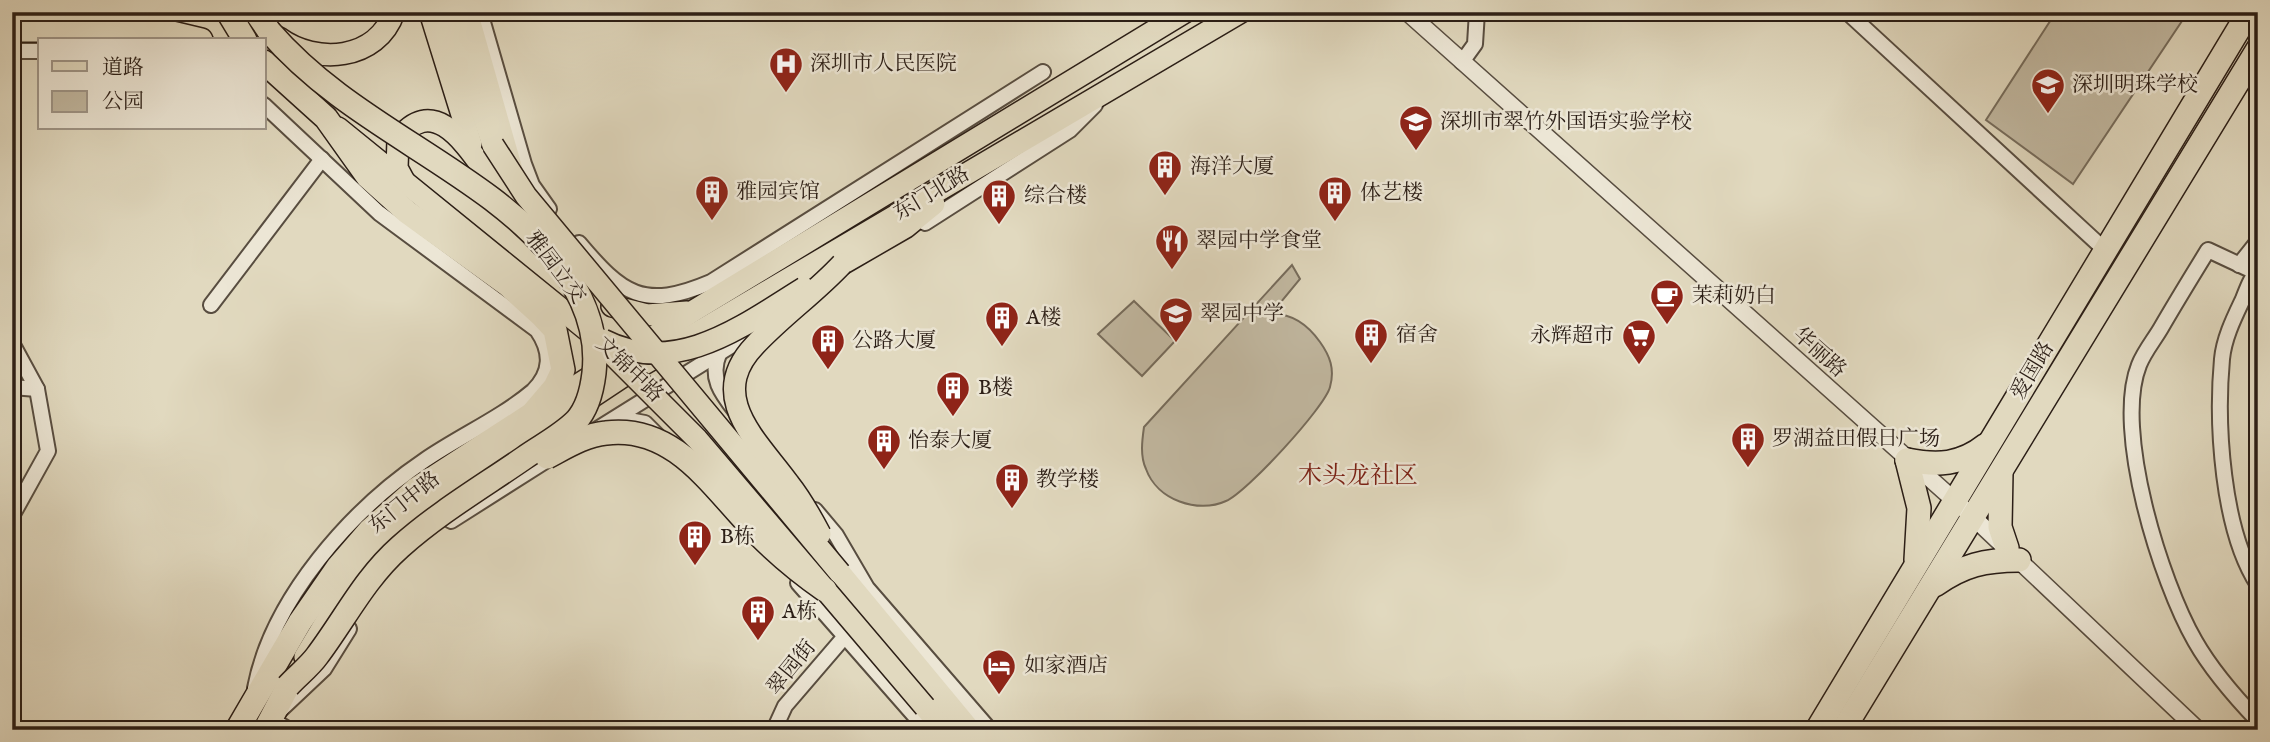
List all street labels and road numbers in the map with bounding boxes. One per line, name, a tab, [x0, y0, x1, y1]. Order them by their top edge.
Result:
street label: 东门北路	[889, 161, 975, 227]
street label: 雅园立交	[519, 226, 591, 310]
street label: 华丽路	[1787, 322, 1851, 384]
street label: 文锦中路	[589, 331, 669, 409]
street label: 爱国路	[2005, 337, 2061, 405]
street label: 东门中路	[364, 466, 446, 540]
street label: 翠园街	[762, 635, 822, 701]

